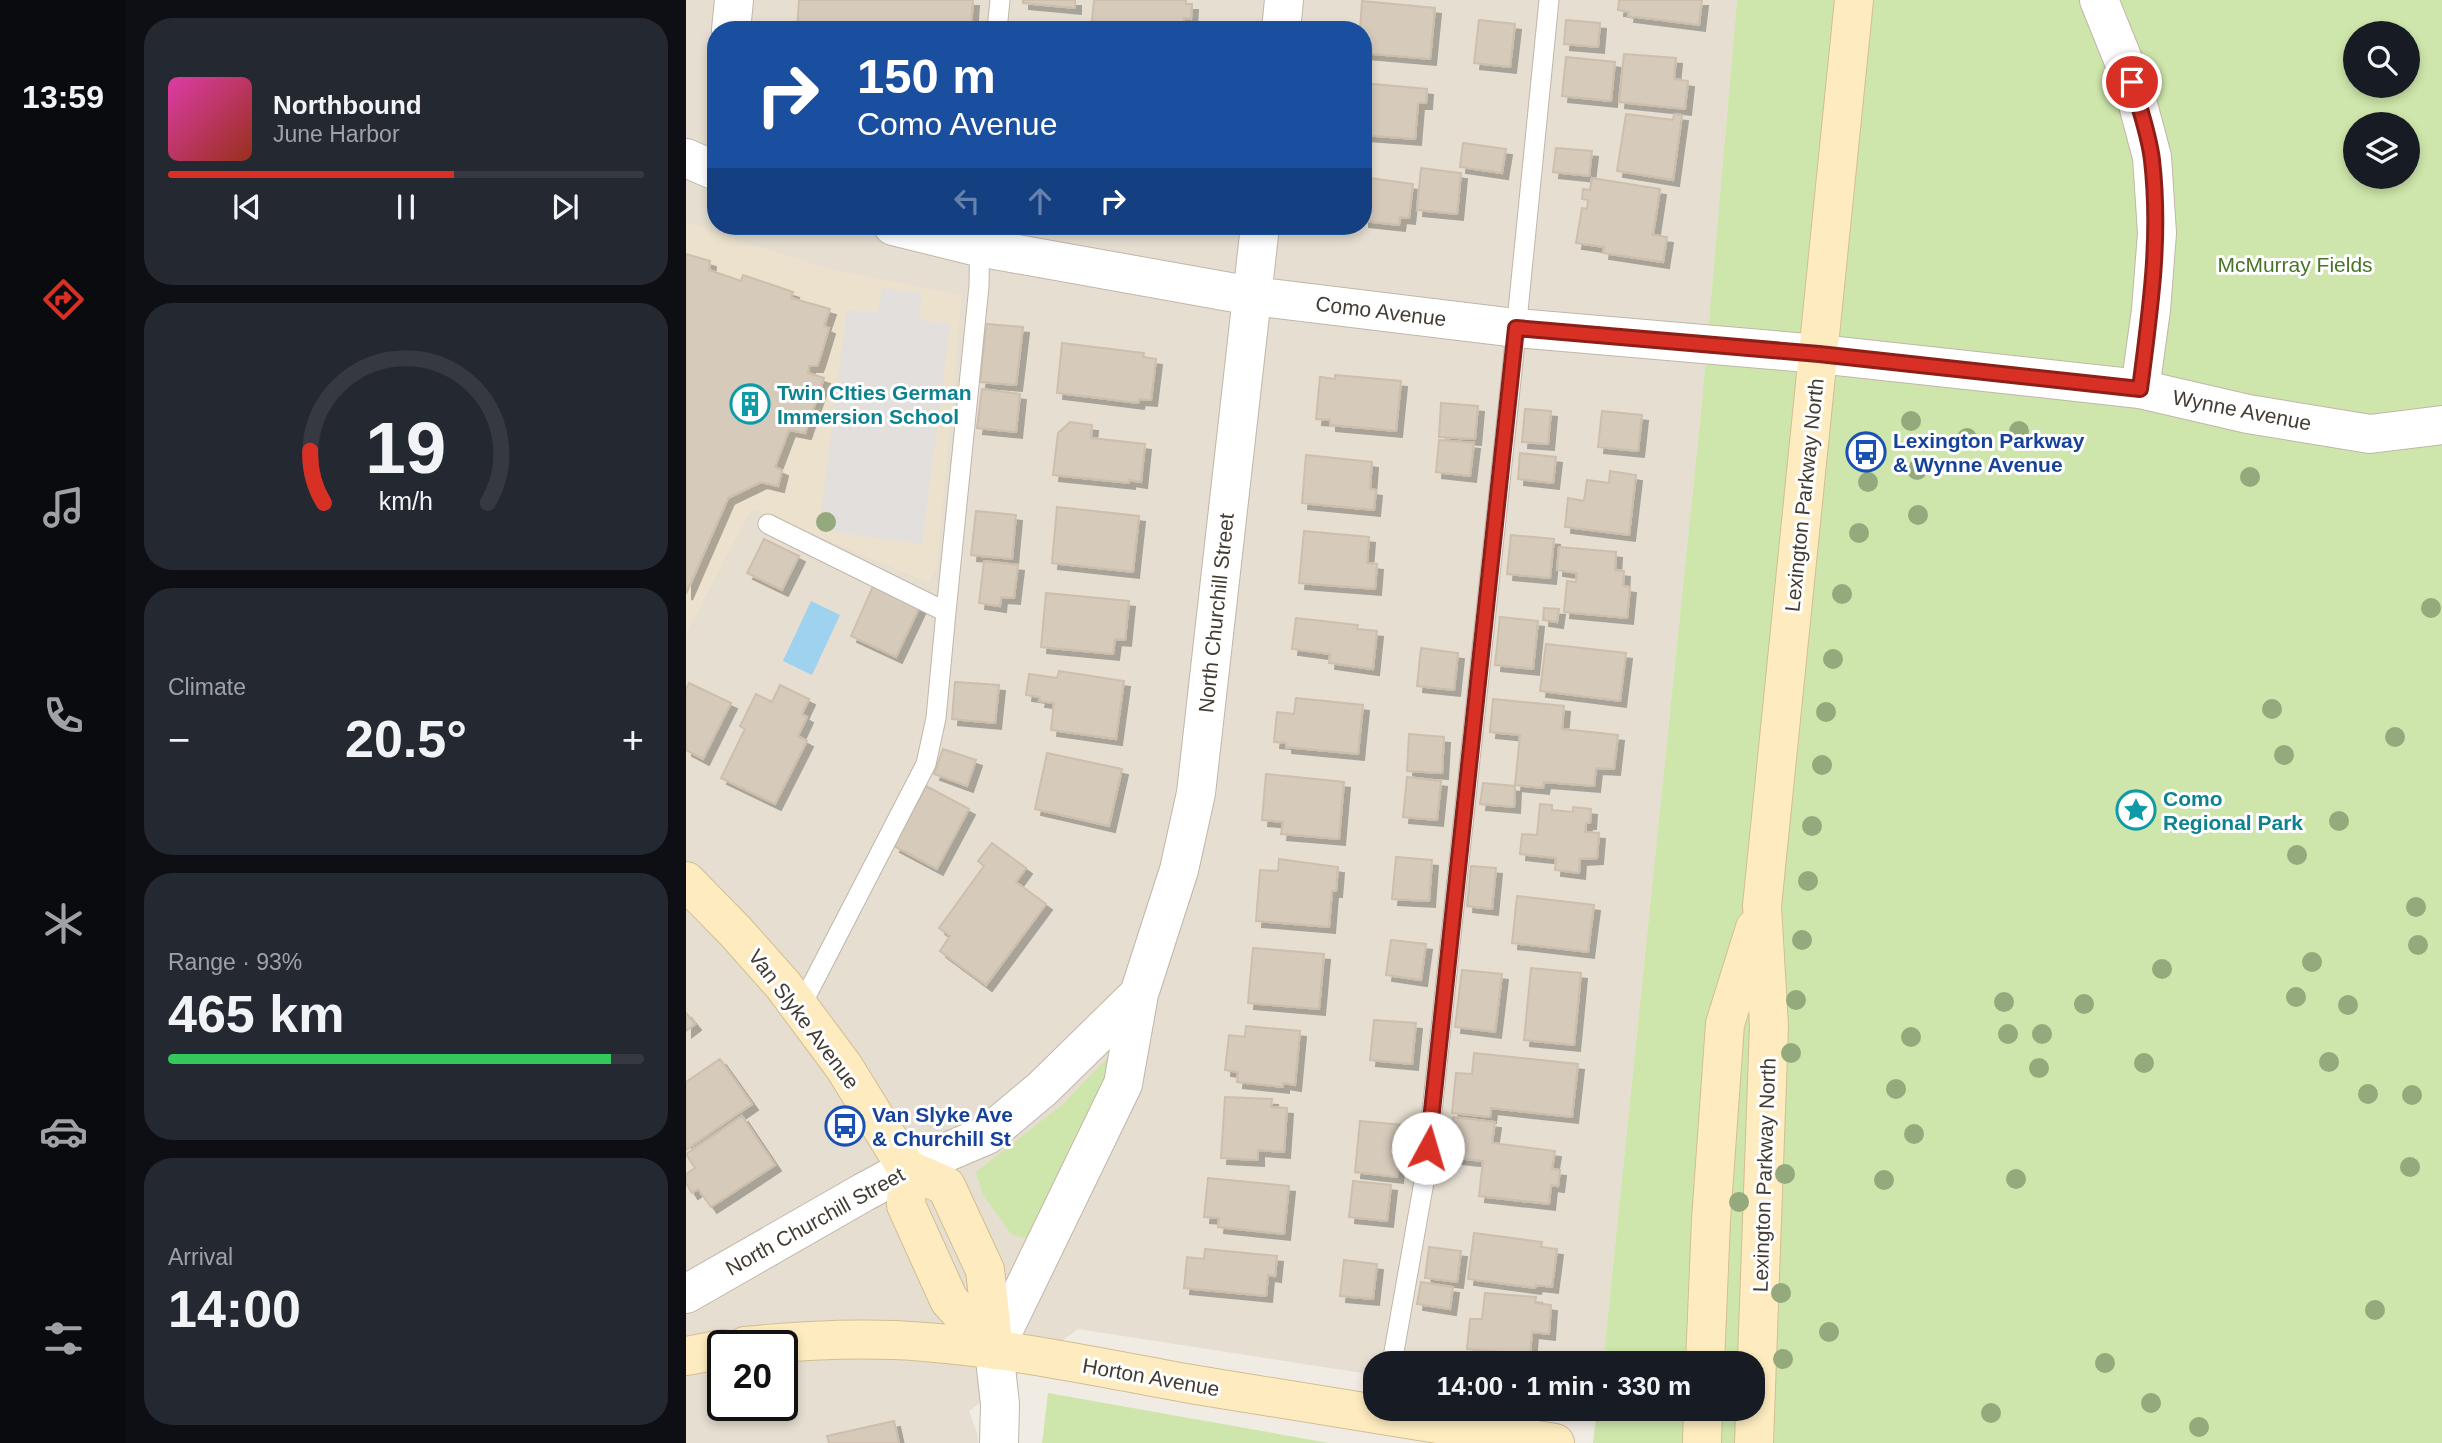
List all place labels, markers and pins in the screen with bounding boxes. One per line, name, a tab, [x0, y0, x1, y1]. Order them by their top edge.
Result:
pin	[2102, 52, 2162, 112]
place label: Twin CIties German Immersion School	[777, 381, 972, 428]
building icon: Twin CIties German Immersion School	[729, 383, 771, 425]
place label: Lexington Parkway & Wynne Avenue	[1893, 429, 2085, 476]
bus stop icon: Lexington Parkway & Wynne Avenue	[1845, 431, 1887, 473]
place label: Como Regional Park	[2163, 787, 2303, 834]
place icon: Como Regional Park	[2115, 789, 2157, 831]
place label: Van Slyke Ave & Churchill St	[872, 1103, 1013, 1150]
bus stop icon: Van Slyke Ave & Churchill St	[824, 1105, 866, 1147]

